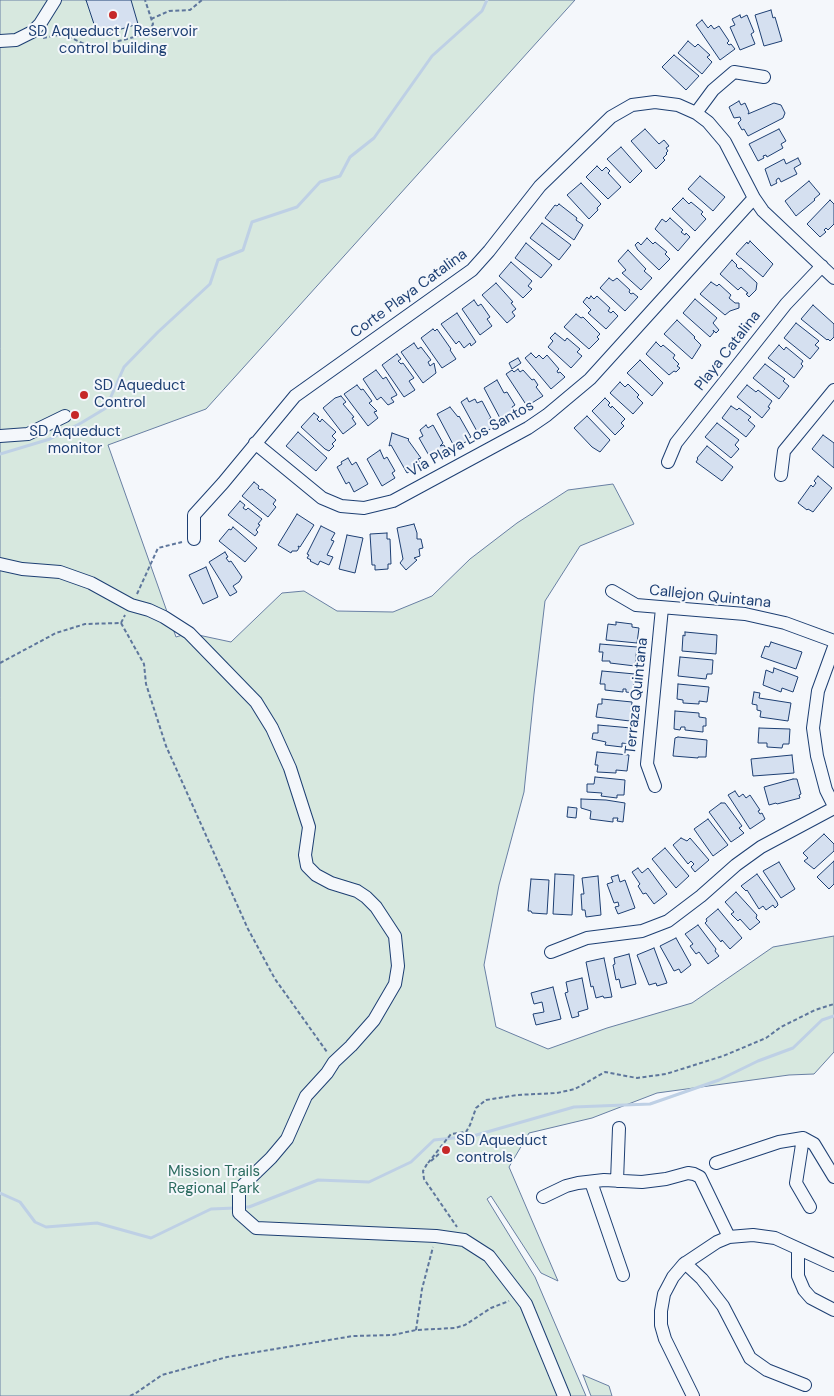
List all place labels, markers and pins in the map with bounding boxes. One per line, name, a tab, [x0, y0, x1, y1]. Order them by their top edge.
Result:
marker: SD Aqueduct / Reservoir control building	[107, 9, 119, 21]
place label: SD Aqueduct / Reservoir control building	[28, 23, 198, 58]
place label: SD Aqueduct Control	[94, 377, 185, 412]
marker: SD Aqueduct Control	[78, 389, 90, 401]
marker: SD Aqueduct monitor	[69, 409, 81, 421]
place label: SD Aqueduct monitor	[29, 423, 121, 458]
place label: SD Aqueduct controls	[456, 1132, 547, 1167]
marker: SD Aqueduct controls	[440, 1144, 452, 1156]

